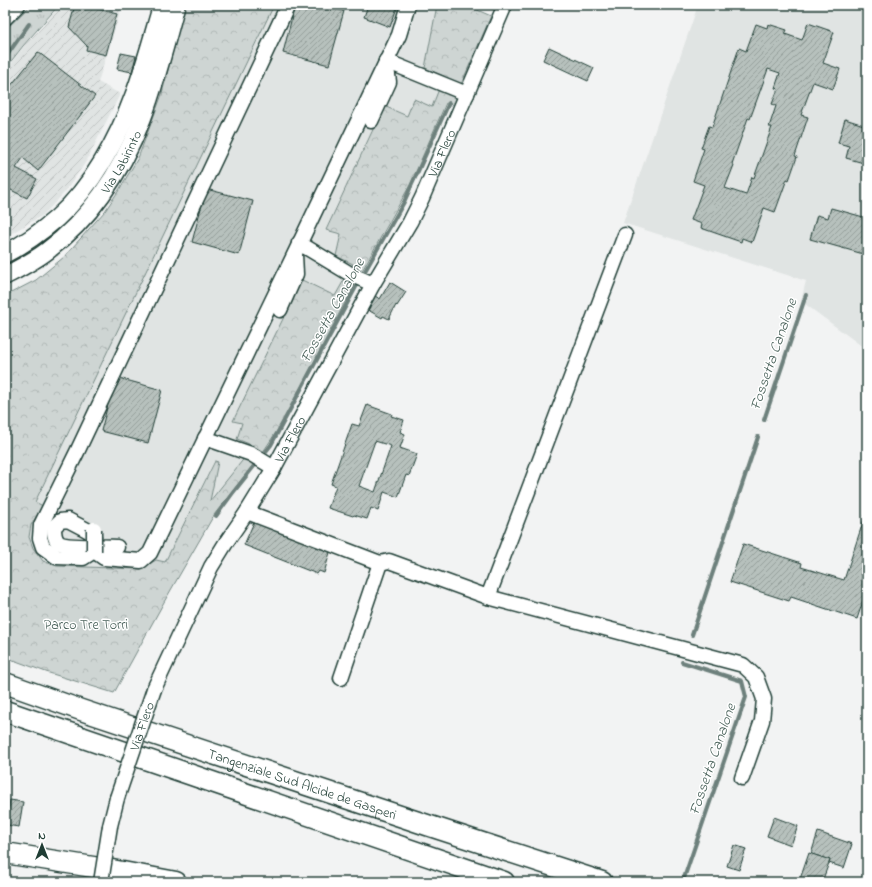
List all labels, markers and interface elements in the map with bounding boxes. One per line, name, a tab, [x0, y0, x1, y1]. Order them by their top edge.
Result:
street label: Via Flero	[423, 126, 462, 182]
street label: Via Labirinto	[96, 127, 148, 199]
water label: Fossetta Canalone	[295, 253, 371, 367]
water label: Fossetta Canalone	[745, 295, 804, 413]
street label: Via Flero	[269, 413, 312, 468]
park label: Parco Tre Torri	[44, 615, 128, 636]
street label: Via Flero	[125, 699, 161, 755]
water label: Fossetta Canalone	[684, 700, 743, 818]
street label: Tangenziale Sud Alcide de Gasperi	[205, 744, 399, 826]
north arrow	[22, 825, 62, 865]
text: N	[38, 828, 46, 844]

